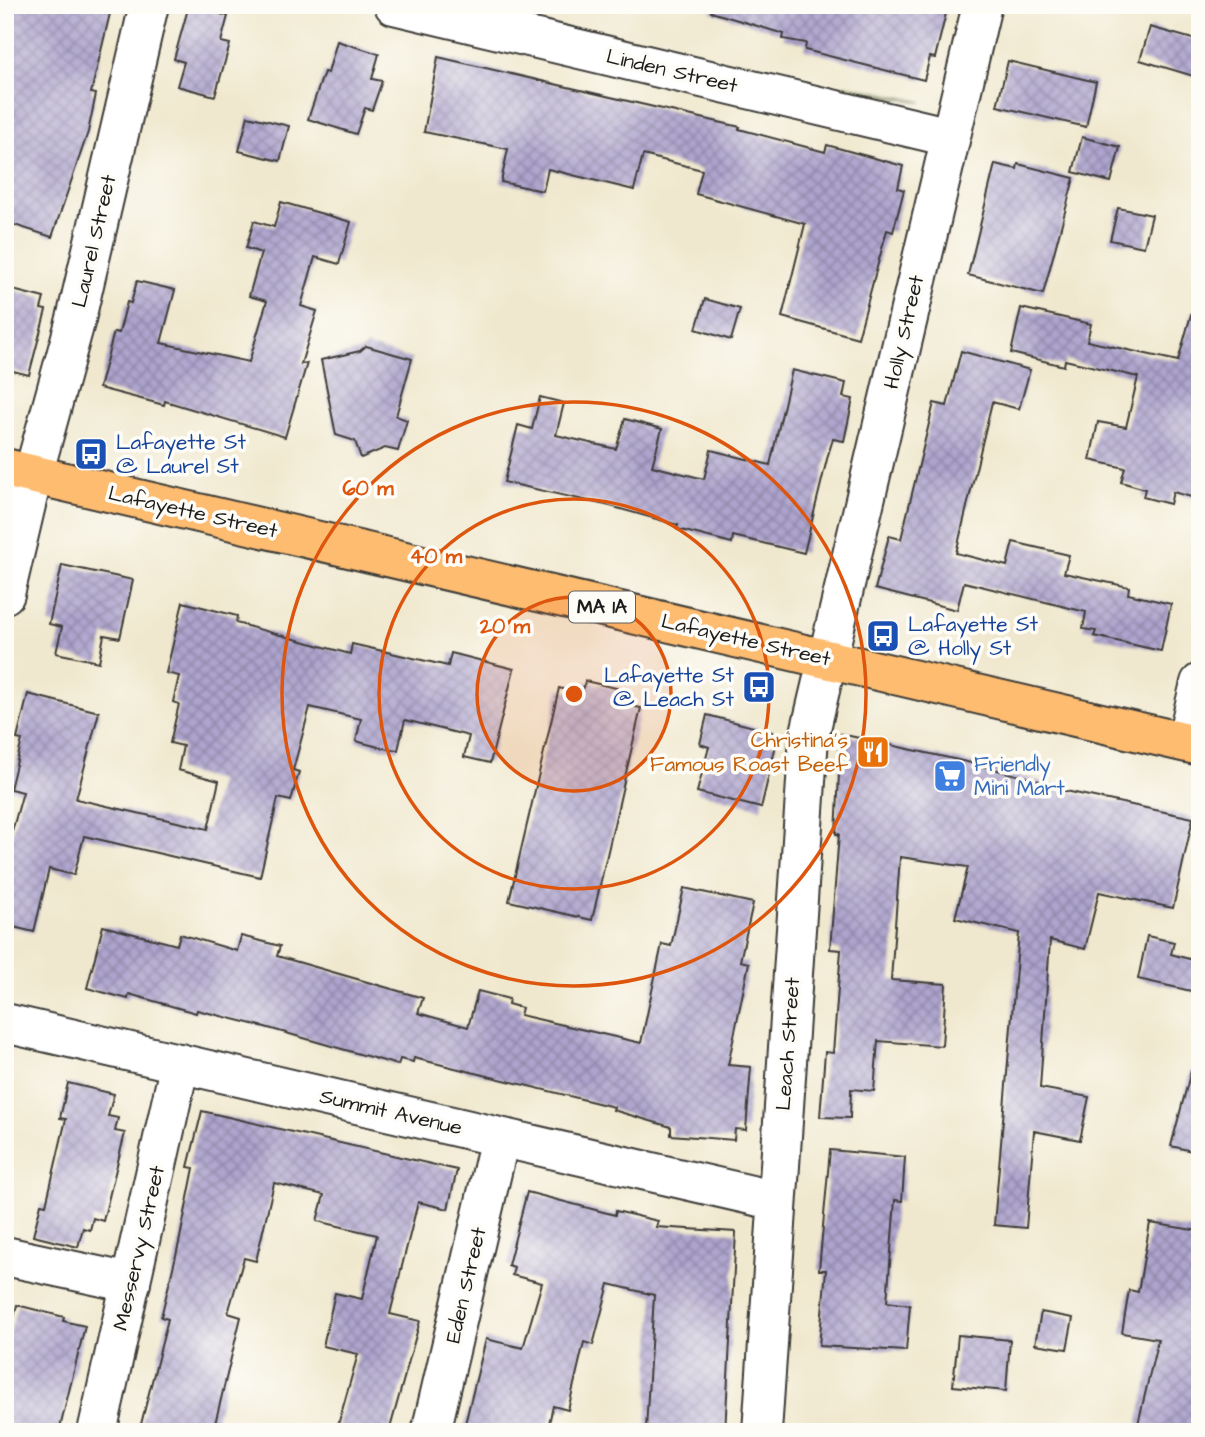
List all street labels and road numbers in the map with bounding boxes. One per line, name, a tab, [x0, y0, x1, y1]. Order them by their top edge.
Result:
street label: Linden Street	[603, 42, 741, 100]
street label: Laurel Street	[65, 171, 123, 310]
street label: Holly Street	[877, 272, 933, 392]
street label: Lafayette Street	[105, 478, 281, 548]
road number: MA 1A	[569, 592, 635, 622]
street label: Lafayette Street	[658, 606, 834, 676]
street label: Leach Street	[769, 976, 807, 1112]
street label: Summit Avenue	[317, 1082, 465, 1142]
street label: Messervy Street	[106, 1162, 174, 1334]
street label: Eden Street	[439, 1224, 494, 1346]

